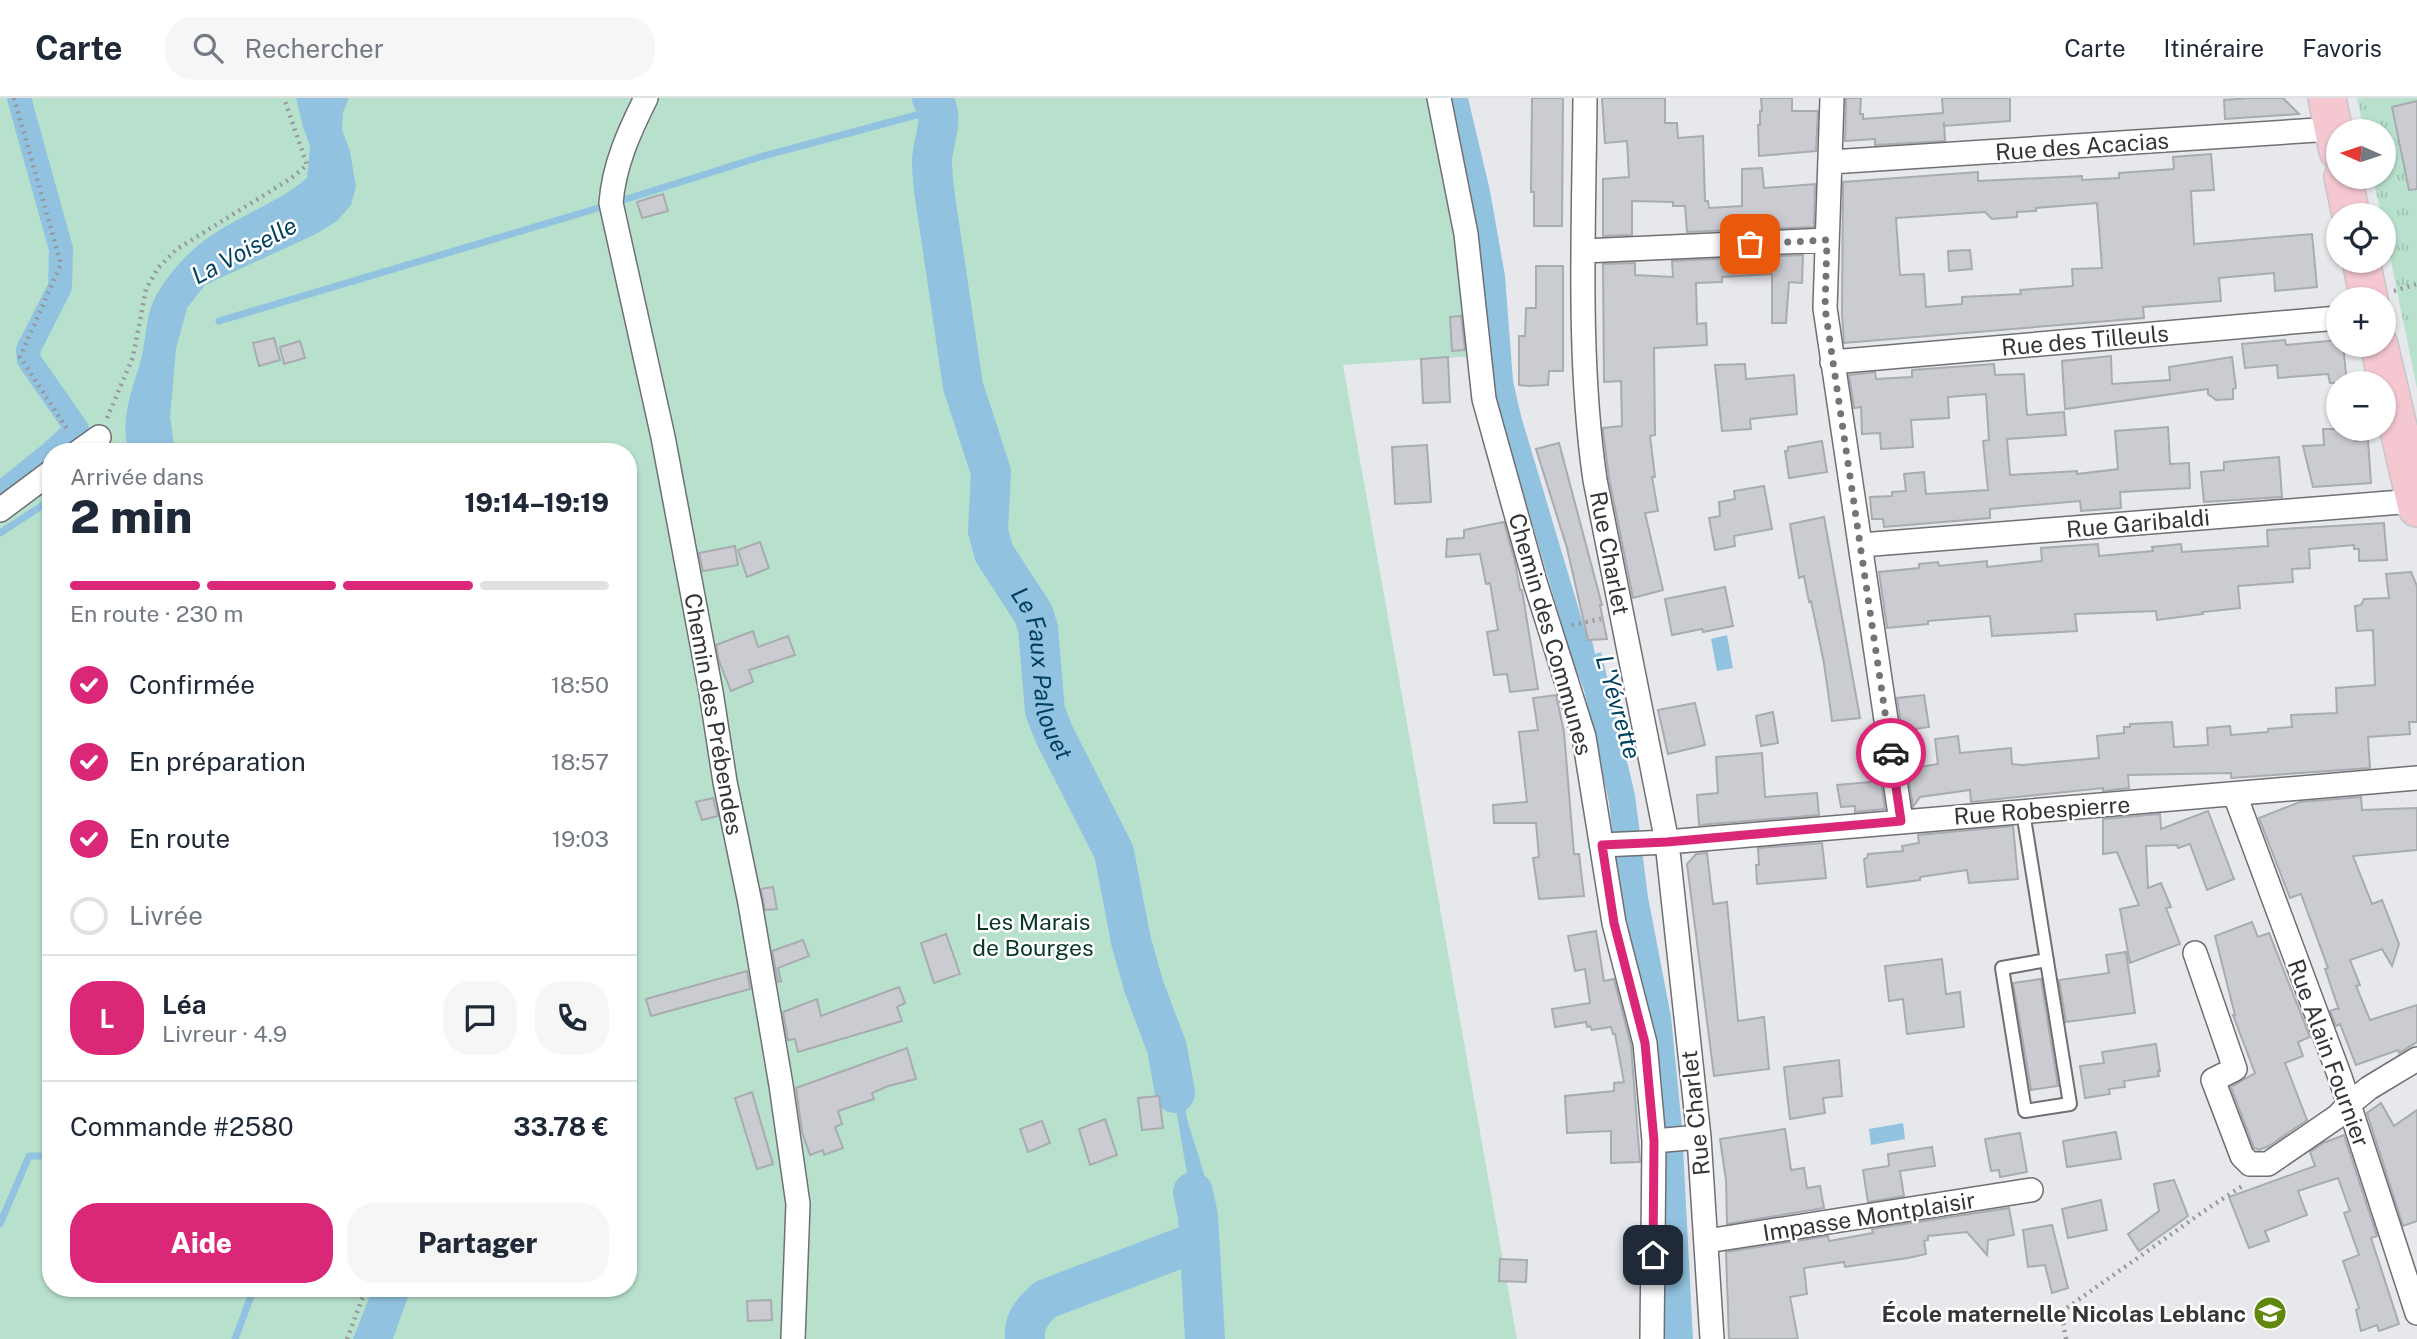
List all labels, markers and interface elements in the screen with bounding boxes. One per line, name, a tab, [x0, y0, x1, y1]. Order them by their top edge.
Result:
search box	[165, 17, 655, 80]
text: Carte	[35, 29, 123, 67]
icon: search	[189, 29, 227, 67]
text: Rechercher	[245, 33, 384, 64]
text: Carte	[2064, 34, 2126, 62]
text: Itinéraire	[2164, 34, 2264, 62]
text: Favoris	[2302, 34, 2382, 62]
north arrow	[2326, 119, 2396, 189]
map controls	[2326, 119, 2396, 441]
street label: Rue des Acacias	[1994, 126, 2170, 166]
button: locate	[2326, 203, 2396, 273]
water label: La Voiselle	[187, 211, 301, 289]
pin	[1720, 214, 1780, 274]
icon: bag	[1731, 225, 1769, 263]
button: +	[2326, 287, 2396, 357]
street label: Rue des Tilleuls	[2000, 319, 2170, 361]
button: −	[2326, 371, 2396, 441]
text: Arrivée dans	[70, 463, 204, 490]
text: 19:14–19:19	[464, 487, 609, 518]
text: 2 min	[70, 489, 192, 543]
street label: Rue Charlet	[1585, 489, 1635, 617]
street label: Rue Garibaldi	[2065, 503, 2211, 543]
street label: Chemin des Communes	[1504, 510, 1598, 758]
water label: Le Faux Pallouet	[1006, 582, 1079, 764]
street label: Chemin des Prébendes	[679, 591, 749, 837]
text: En route · 230 m	[70, 600, 243, 627]
water label: L'Yévrette	[1591, 652, 1647, 762]
icon: check	[70, 666, 108, 704]
text: Confirmée	[129, 669, 255, 700]
text: 18:50	[551, 671, 609, 698]
courier	[1856, 718, 1926, 788]
icon: car	[1872, 734, 1910, 772]
icon: check	[70, 743, 108, 781]
text: En préparation	[129, 746, 306, 777]
text: 18:57	[551, 748, 609, 775]
street label: Rue Robespierre	[1953, 790, 2131, 830]
icon: check	[70, 820, 108, 858]
text: En route	[129, 823, 230, 854]
text: 19:03	[552, 825, 609, 852]
text: Livrée	[129, 900, 203, 931]
park label: Les Marais de Bourges	[972, 908, 1094, 961]
street label: Rue Alain Fournier	[2283, 956, 2375, 1150]
button: chat	[443, 981, 517, 1055]
button: phone	[535, 981, 609, 1055]
text: Léa	[162, 989, 206, 1020]
text: L	[99, 1003, 115, 1034]
text: Livreur · 4.9	[162, 1020, 287, 1047]
street label: Rue Charlet	[1675, 1049, 1715, 1177]
text: Commande #2580	[70, 1111, 294, 1142]
text: 33.78 €	[513, 1111, 609, 1142]
street label: Impasse Montplaisir	[1761, 1186, 1977, 1246]
button: Aide	[70, 1203, 333, 1283]
button: Partager	[347, 1203, 609, 1283]
pin	[1623, 1225, 1683, 1285]
icon: home	[1634, 1236, 1672, 1274]
school or university icon: École maternelle Nicolas Leblanc	[2251, 1294, 2289, 1332]
place label: École maternelle Nicolas Leblanc	[1882, 1300, 2246, 1327]

